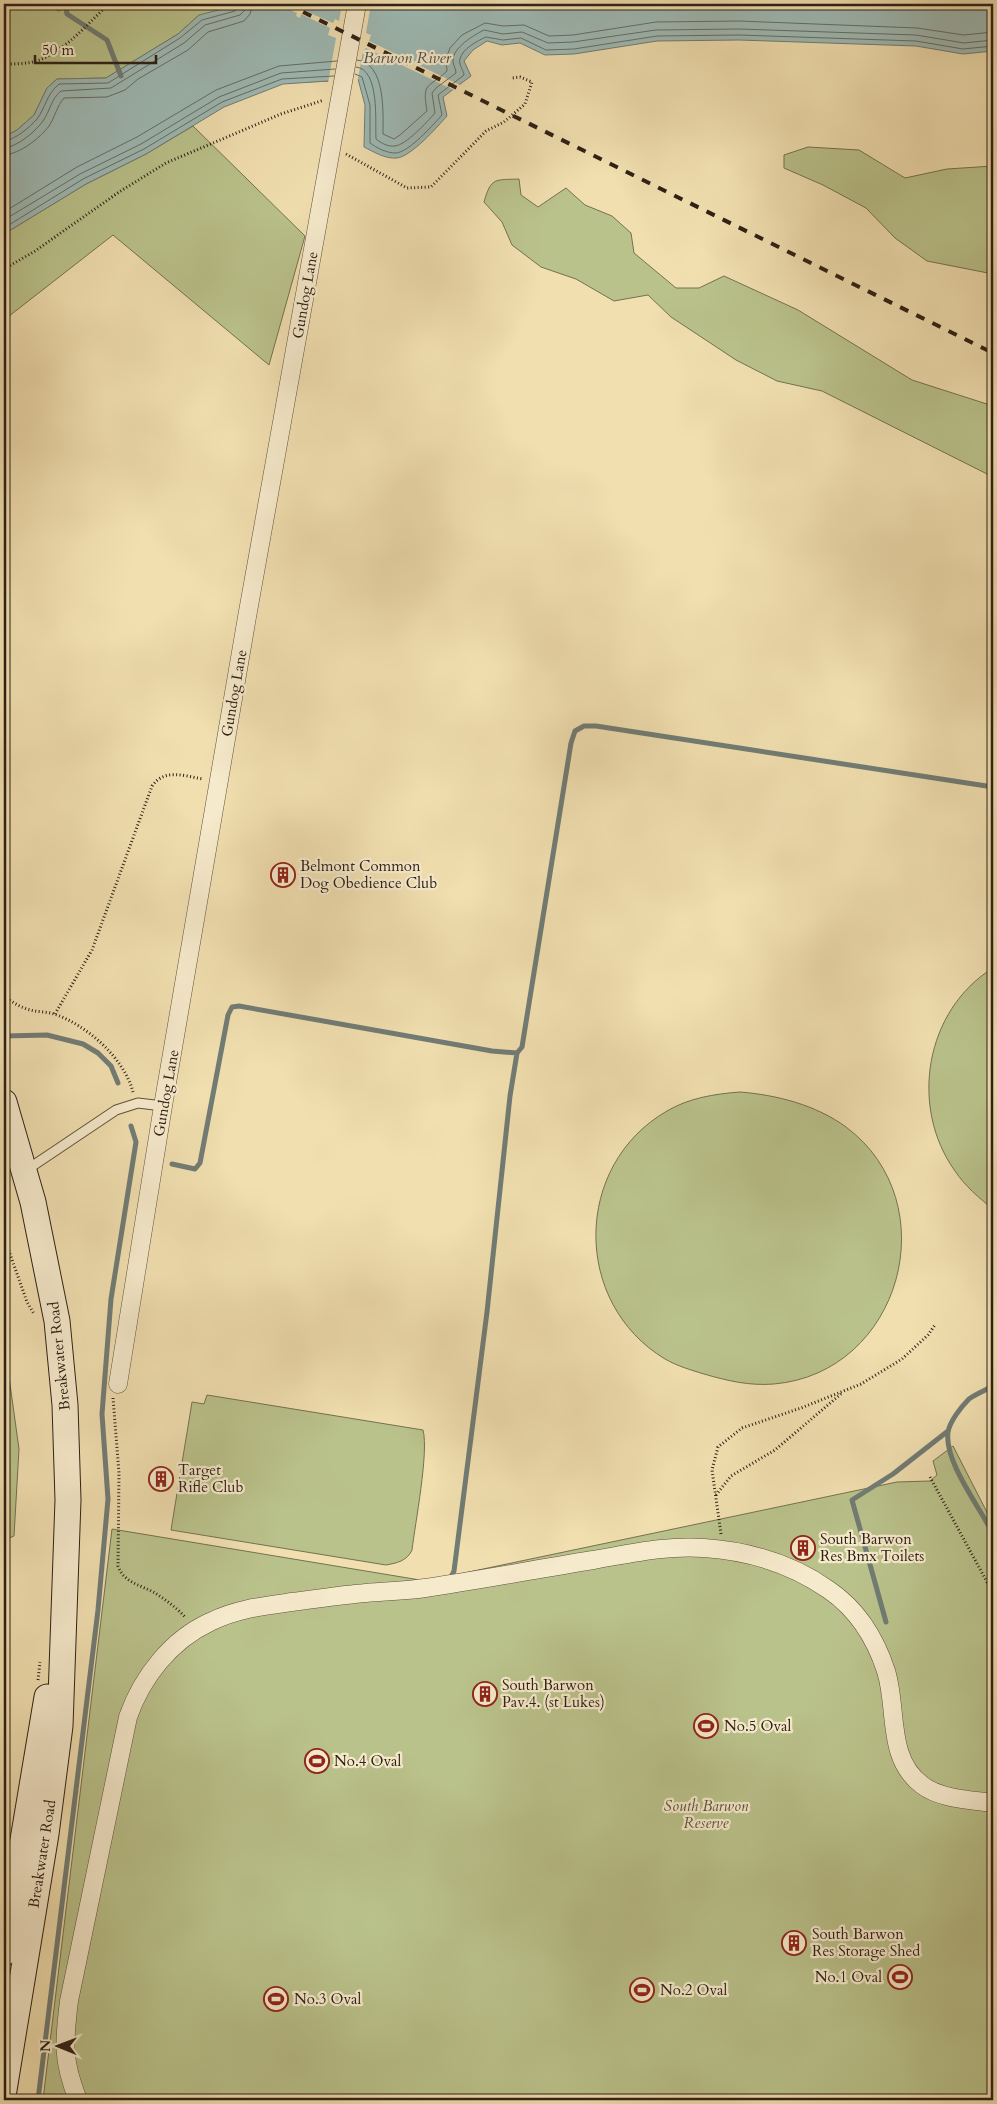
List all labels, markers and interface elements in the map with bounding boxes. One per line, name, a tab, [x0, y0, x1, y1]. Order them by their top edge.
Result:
scale bar	[35, 32, 156, 64]
text: 50 m	[42, 40, 74, 60]
water label: Barwon River	[363, 47, 452, 69]
street label: Gundog Lane	[288, 250, 323, 340]
street label: Gundog Lane	[217, 648, 252, 738]
place label: Belmont Common Dog Obedience Club	[300, 856, 437, 893]
building icon: Belmont Common Dog Obedience Club	[270, 862, 296, 888]
street label: Gundog Lane	[149, 1048, 184, 1138]
street label: Breakwater Road	[43, 1300, 75, 1412]
place label: Target Rifle Club	[178, 1460, 244, 1497]
building icon: Target Rifle Club	[148, 1466, 174, 1492]
place label: South Barwon Res Bmx Toilets	[820, 1529, 924, 1566]
building icon: South Barwon Res Bmx Toilets	[790, 1535, 816, 1561]
place label: South Barwon Pav.4. (st Lukes)	[502, 1675, 605, 1712]
building icon: South Barwon Pav.4. (st Lukes)	[472, 1681, 498, 1707]
sports icon: No.5 Oval	[693, 1713, 719, 1739]
place label: No.5 Oval	[724, 1716, 791, 1736]
sports icon: No.4 Oval	[304, 1748, 330, 1774]
place label: No.4 Oval	[334, 1751, 401, 1771]
park label: South Barwon Reserve	[664, 1796, 749, 1833]
street label: Breakwater Road	[24, 1798, 60, 1910]
place label: South Barwon Res Storage Shed	[812, 1924, 920, 1961]
building icon: South Barwon Res Storage Shed	[781, 1930, 807, 1956]
sports icon: No.1 Oval	[887, 1964, 913, 1990]
place label: No.1 Oval	[815, 1967, 882, 1987]
sports icon: No.2 Oval	[629, 1977, 655, 2003]
place label: No.2 Oval	[660, 1980, 727, 2000]
sports icon: No.3 Oval	[263, 1986, 289, 2012]
place label: No.3 Oval	[294, 1989, 361, 2009]
north arrow	[32, 2022, 82, 2072]
text: N	[36, 2040, 55, 2052]

